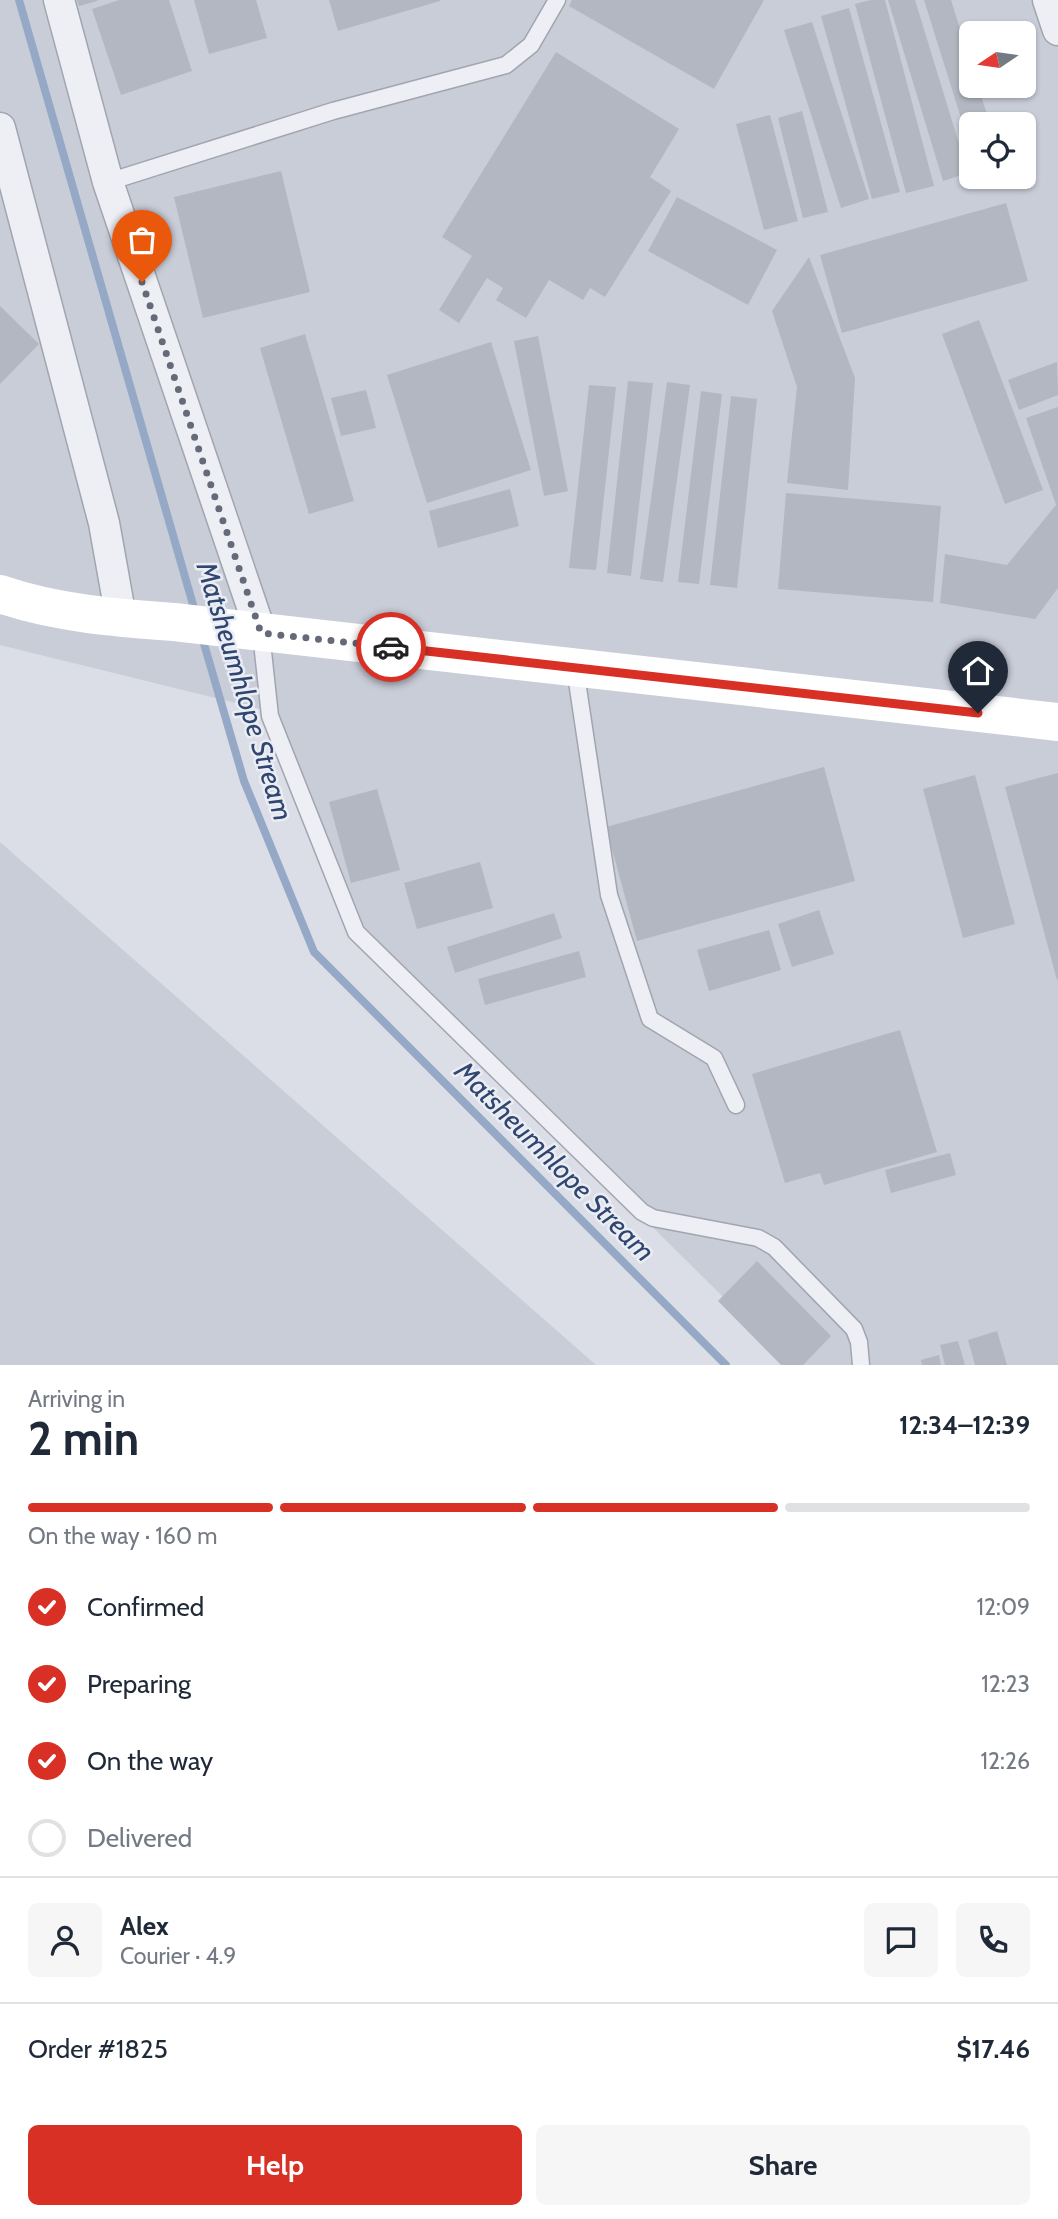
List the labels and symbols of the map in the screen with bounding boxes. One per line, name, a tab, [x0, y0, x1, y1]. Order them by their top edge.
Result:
north arrow	[959, 21, 1036, 98]
pin	[112, 210, 172, 282]
water label: Matsheumhlope Stream	[189, 557, 301, 824]
courier	[356, 612, 426, 682]
pin	[948, 641, 1008, 713]
water label: Matsheumhlope Stream	[447, 1053, 662, 1268]

